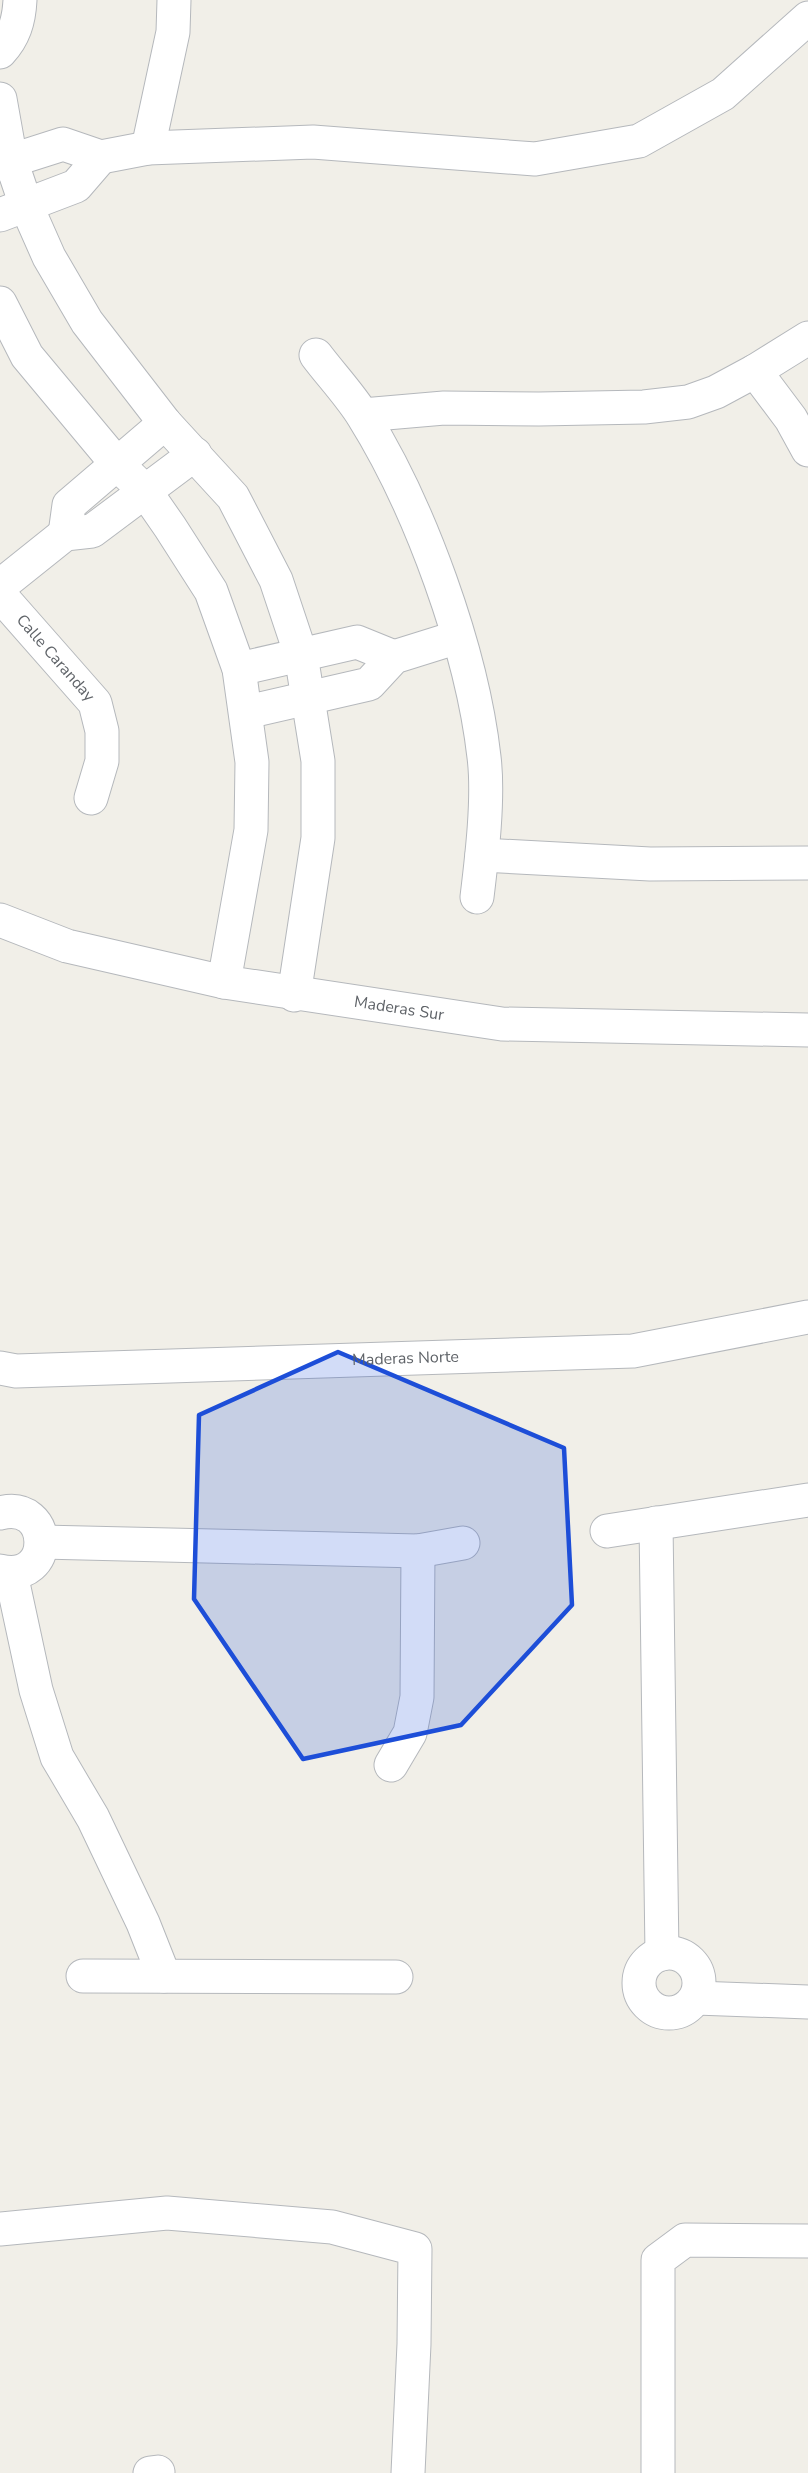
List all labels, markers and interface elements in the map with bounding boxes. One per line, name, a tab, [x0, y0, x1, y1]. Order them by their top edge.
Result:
street label: Calle Caranday	[11, 610, 100, 707]
street label: Maderas Sur	[353, 991, 446, 1026]
street label: Maderas Norte	[352, 1346, 459, 1371]

